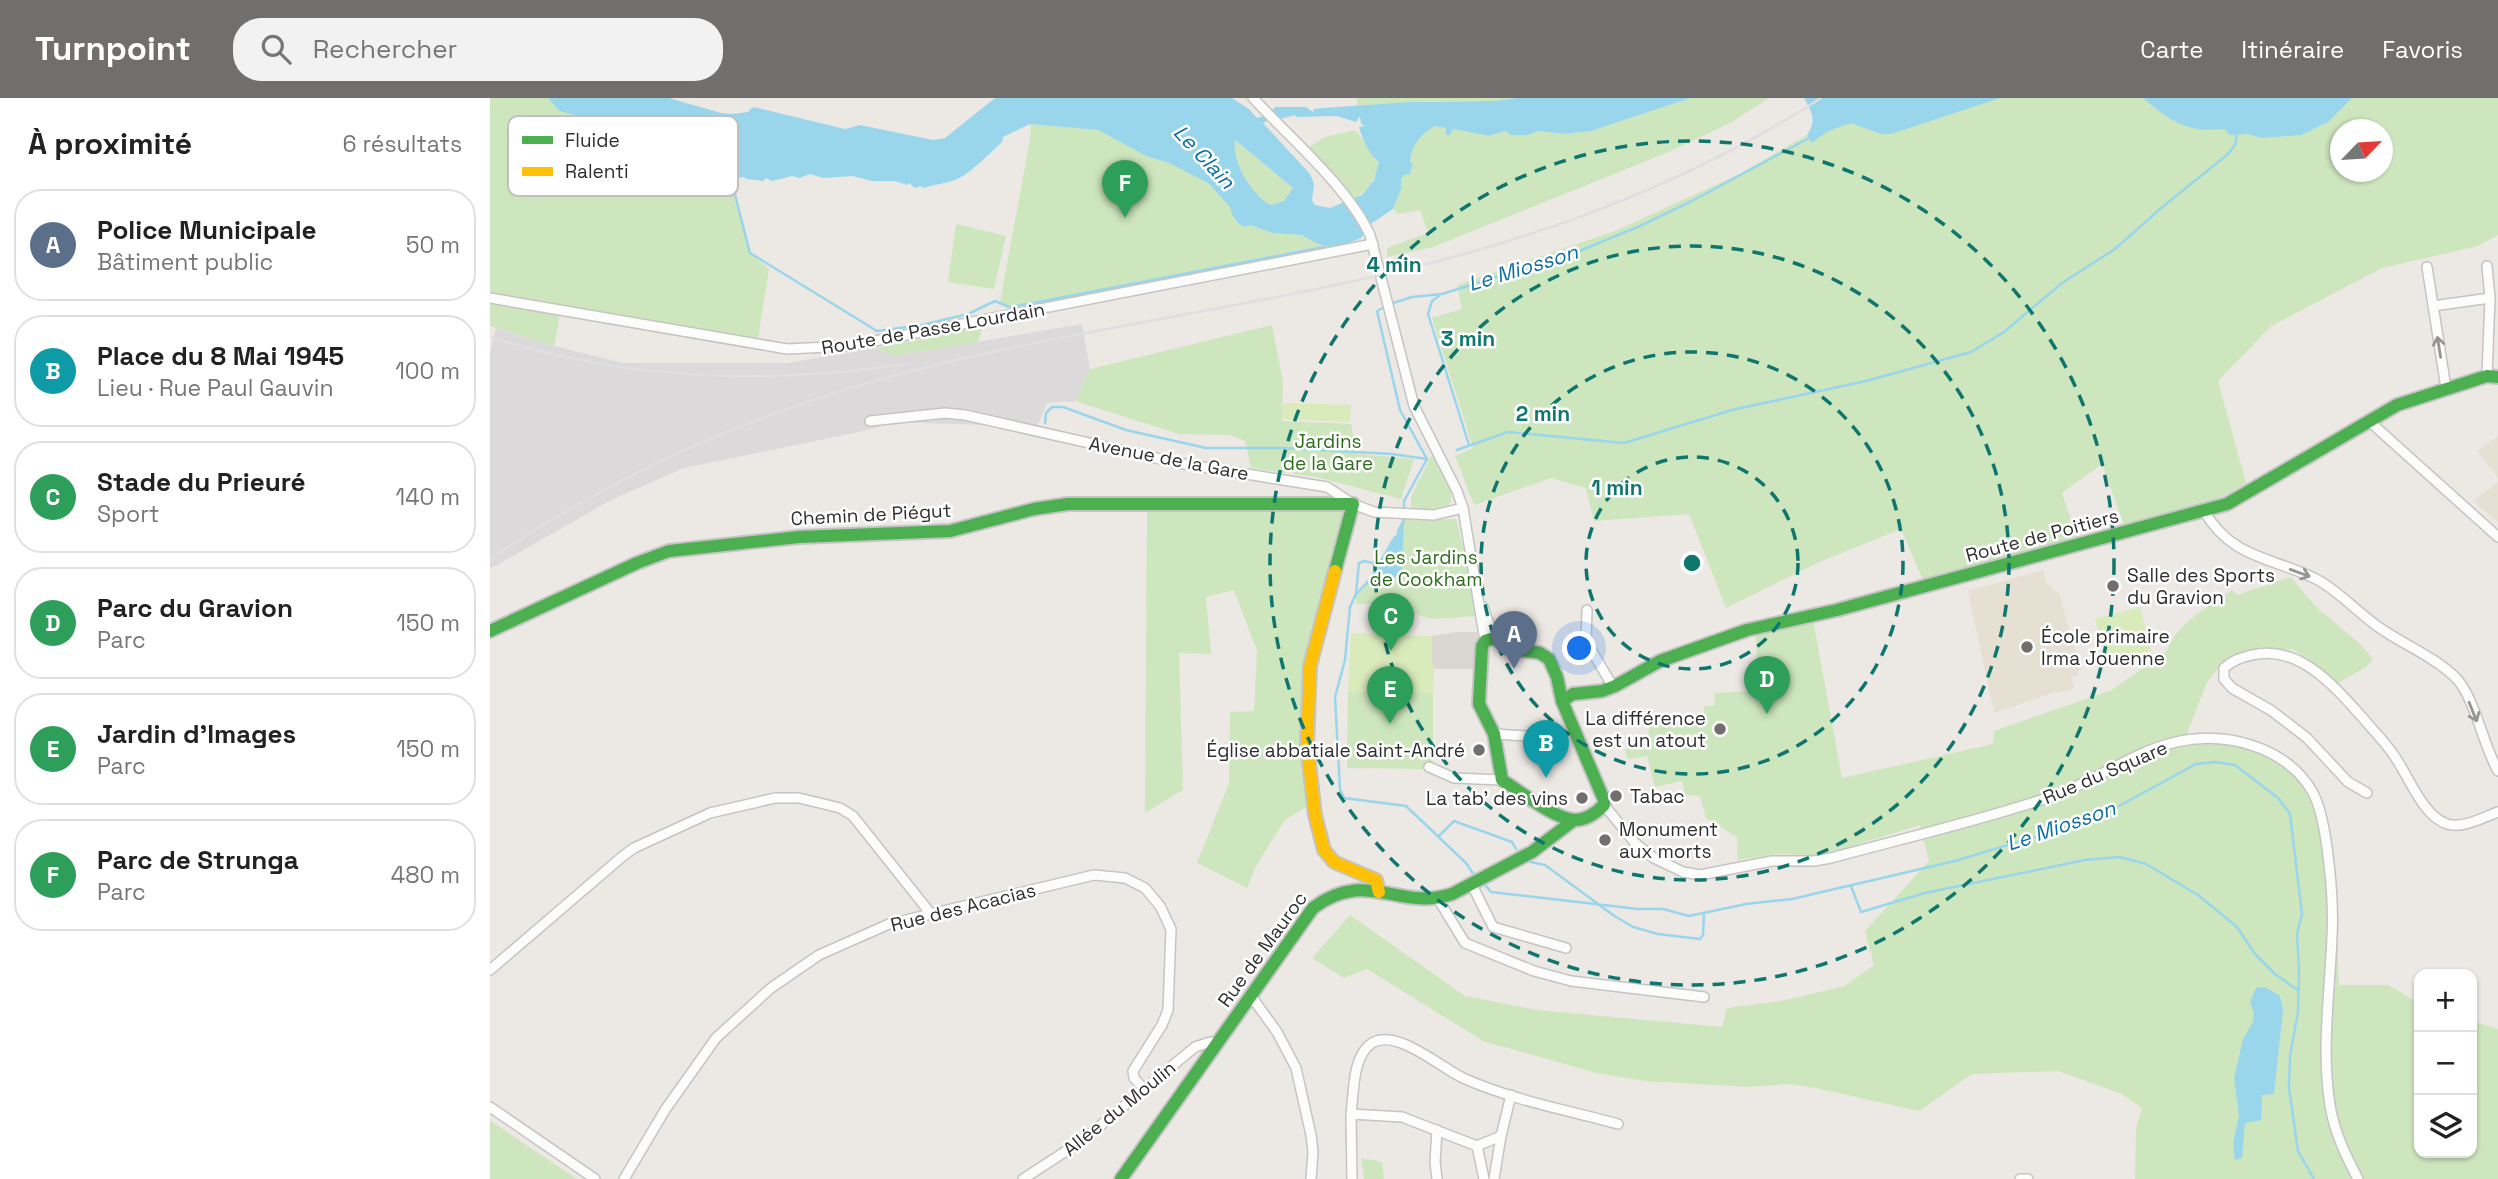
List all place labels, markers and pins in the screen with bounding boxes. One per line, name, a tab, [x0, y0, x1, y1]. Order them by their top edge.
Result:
pin: F	[1102, 160, 1148, 218]
centre of rings	[1680, 551, 1704, 575]
place label: Salle des Sports du Gravion	[2127, 563, 2275, 610]
marker: Salle des Sports du Gravion	[2105, 578, 2121, 594]
pin: C	[1368, 593, 1414, 651]
pin: A	[1491, 611, 1537, 669]
place label: École primaire Irma Jouenne	[2041, 624, 2170, 671]
marker: École primaire Irma Jouenne	[2019, 639, 2035, 655]
pin: D	[1744, 656, 1790, 714]
pin: E	[1367, 666, 1413, 724]
place label: La différence est un atout	[1585, 706, 1706, 753]
pin: B	[1523, 720, 1569, 778]
marker: La différence est un atout	[1712, 721, 1728, 737]
place label: Église abbatiale Saint-André	[1206, 738, 1465, 763]
marker: Église abbatiale Saint-André	[1471, 742, 1487, 758]
place label: Tabac	[1630, 784, 1685, 809]
place label: La tab' des vins	[1426, 786, 1568, 811]
marker: Tabac	[1608, 788, 1624, 804]
marker: La tab' des vins	[1574, 790, 1590, 806]
place label: Monument aux morts	[1619, 817, 1718, 864]
marker: Monument aux morts	[1597, 832, 1613, 848]

